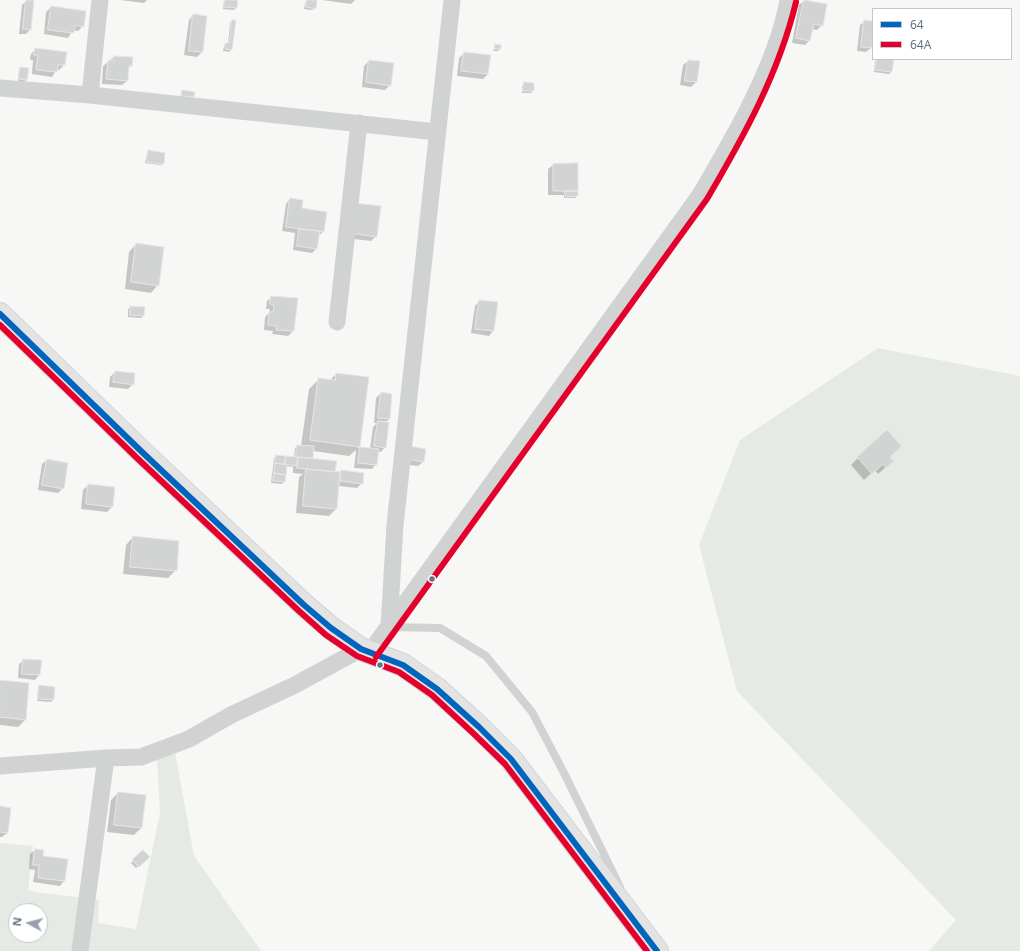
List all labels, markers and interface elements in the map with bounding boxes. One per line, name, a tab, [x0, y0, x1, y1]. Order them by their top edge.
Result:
legend	[872, 8, 1012, 60]
text: 64	[910, 16, 924, 33]
text: 64Α	[910, 36, 931, 53]
unlabelled marker	[427, 574, 437, 584]
unlabelled marker	[375, 660, 385, 670]
north arrow	[8, 903, 48, 943]
text: N	[9, 916, 25, 927]

